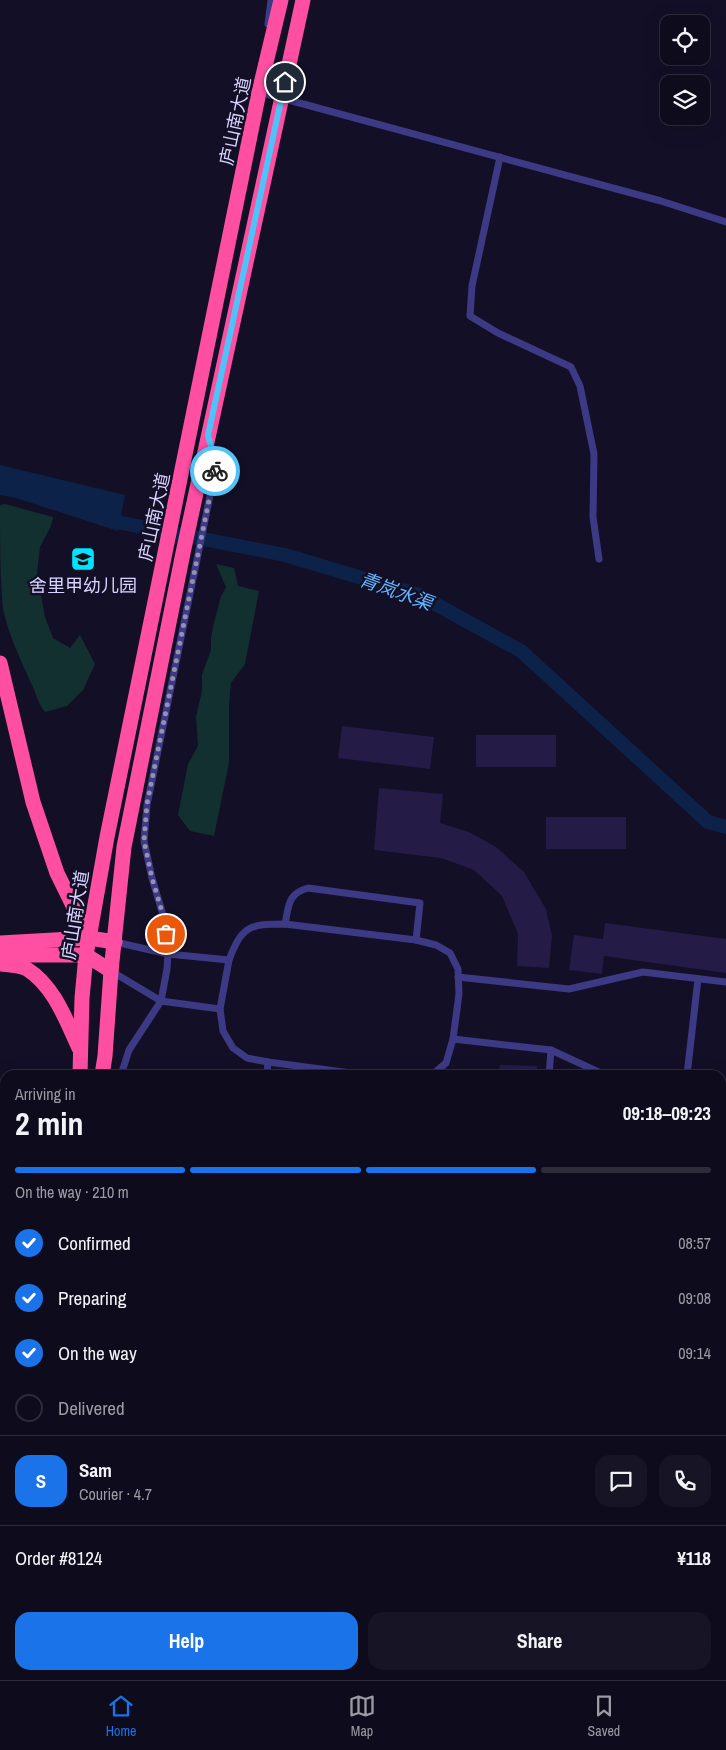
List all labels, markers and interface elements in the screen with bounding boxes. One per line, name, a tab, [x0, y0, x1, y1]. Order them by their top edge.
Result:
map controls	[660, 15, 710, 125]
button: locate	[660, 15, 710, 65]
pin	[264, 61, 306, 103]
icon: home	[271, 68, 299, 96]
street label: 庐山南大道	[213, 74, 257, 168]
button: layers	[660, 75, 710, 125]
courier	[190, 446, 240, 496]
icon: bike	[201, 457, 229, 485]
street label: 庐山南大道	[132, 470, 176, 564]
school or university icon: 舍里甲幼儿园	[70, 546, 96, 572]
water label: 青岚水渠	[356, 566, 439, 617]
place label: 舍里甲幼儿园	[29, 573, 137, 598]
street label: 庐山南大道	[56, 869, 94, 961]
pin	[145, 913, 187, 955]
icon: bag	[152, 920, 180, 948]
text: Arriving in	[15, 1083, 76, 1105]
text: 09:18–09:23	[623, 1100, 711, 1126]
text: 2 min	[15, 1102, 84, 1145]
text: On the way · 210 m	[15, 1181, 129, 1203]
icon: check	[15, 1229, 43, 1257]
text: Confirmed	[58, 1230, 131, 1256]
text: 08:57	[678, 1232, 711, 1254]
icon: check	[15, 1284, 43, 1312]
text: Preparing	[58, 1285, 126, 1311]
text: 09:08	[678, 1287, 711, 1309]
icon: check	[15, 1339, 43, 1367]
text: On the way	[58, 1340, 137, 1366]
text: 09:14	[678, 1342, 711, 1364]
text: Delivered	[58, 1395, 125, 1421]
button: chat	[595, 1455, 647, 1507]
button: phone	[659, 1455, 711, 1507]
text: Sam	[79, 1457, 112, 1483]
text: S	[36, 1468, 46, 1494]
text: Courier · 4.7	[79, 1483, 152, 1505]
text: Order #8124	[15, 1545, 102, 1571]
text: ¥118	[677, 1545, 711, 1571]
button: Help	[15, 1612, 358, 1670]
button: Share	[368, 1612, 711, 1670]
tab: Home	[106, 1692, 136, 1740]
tab: Map	[348, 1692, 376, 1740]
tab: Saved	[588, 1692, 620, 1740]

